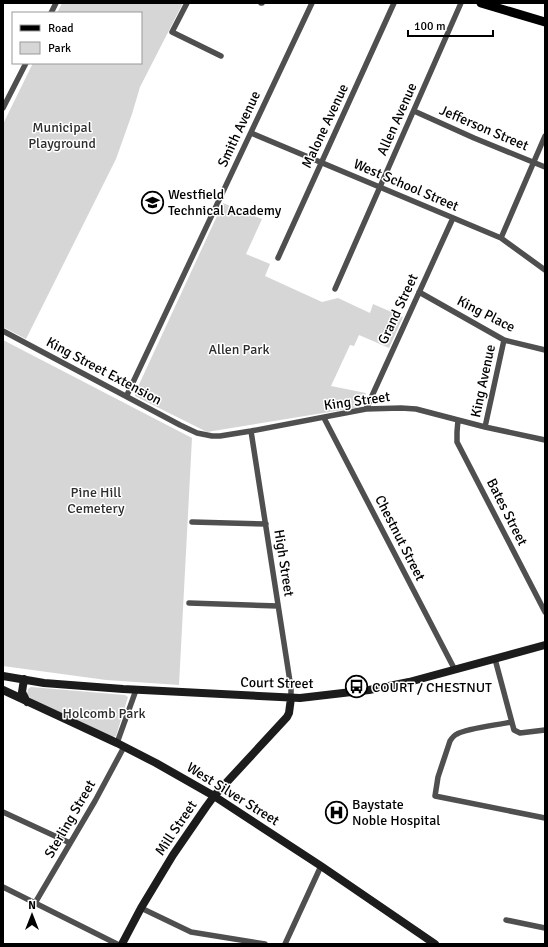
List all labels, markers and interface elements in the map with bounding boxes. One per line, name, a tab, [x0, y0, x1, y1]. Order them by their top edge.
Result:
legend	[12, 12, 142, 64]
scale bar	[408, 12, 493, 38]
text: 100 m	[414, 19, 446, 34]
text: Road	[48, 21, 74, 36]
text: Park	[48, 41, 71, 56]
street label: Allen Avenue	[373, 80, 421, 158]
street label: Malone Avenue	[298, 81, 352, 171]
street label: Smith Avenue	[214, 88, 264, 170]
street label: Jefferson Street	[437, 102, 531, 154]
park label: Municipal Playground	[28, 119, 96, 152]
street label: West School Street	[351, 155, 461, 215]
place label: Westfield Technical Academy	[168, 186, 282, 219]
school or university icon: Westfield Technical Academy	[140, 189, 166, 215]
street label: Grand Street	[374, 271, 422, 347]
street label: King Place	[454, 292, 518, 336]
street label: King Street Extension	[43, 333, 165, 409]
park label: Allen Park	[209, 341, 269, 358]
street label: King Avenue	[467, 343, 499, 419]
street label: King Street	[323, 388, 391, 414]
street label: Bates Street	[483, 476, 531, 548]
park label: Pine Hill Cemetery	[67, 484, 125, 517]
street label: Chestnut Street	[371, 492, 429, 584]
street label: High Street	[270, 528, 298, 598]
street label: Court Street	[240, 674, 314, 692]
bus stop icon: COURT / CHESTNUT	[343, 674, 369, 700]
place label: COURT / CHESTNUT	[372, 679, 492, 696]
park label: Holcomb Park	[62, 705, 146, 722]
street label: West Silver Street	[184, 759, 282, 829]
street label: Sterling Street	[41, 777, 99, 861]
place label: Baystate Noble Hospital	[352, 796, 440, 829]
street label: Mill Street	[151, 797, 201, 859]
hospital icon: Baystate Noble Hospital	[323, 799, 349, 825]
north arrow	[12, 895, 52, 935]
text: N	[28, 899, 36, 912]

